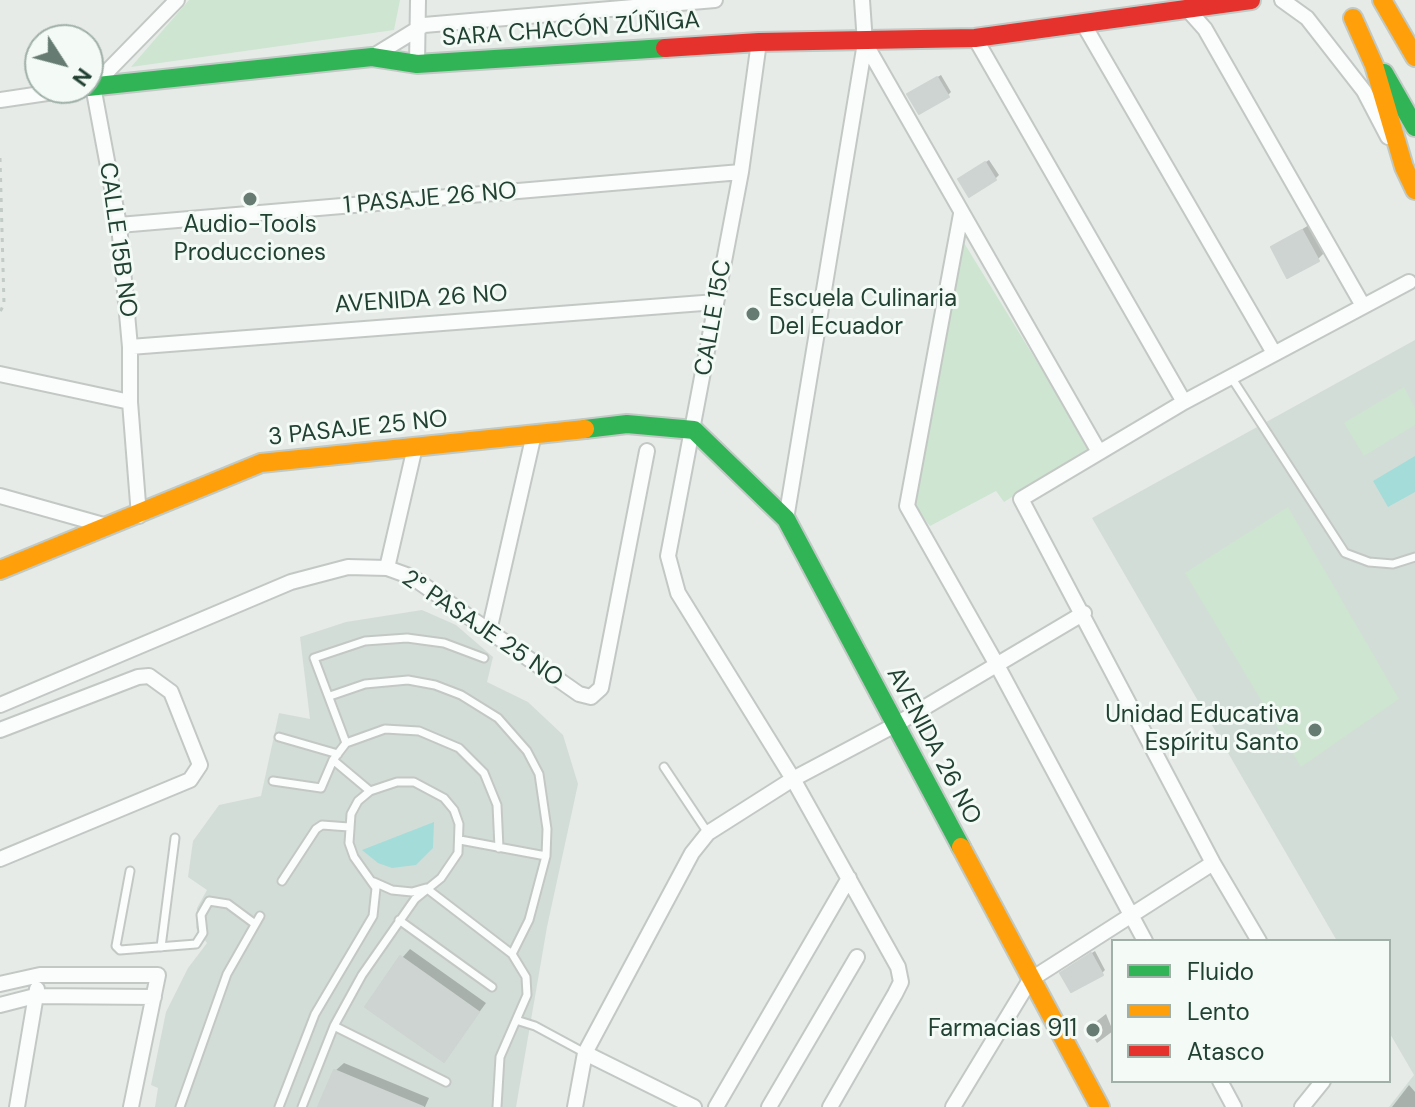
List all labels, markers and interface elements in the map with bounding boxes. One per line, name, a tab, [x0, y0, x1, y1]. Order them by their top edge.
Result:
street label: SARA CHACÓN ZÚÑIGA	[441, 7, 701, 53]
north arrow	[24, 24, 104, 104]
text: N	[66, 62, 99, 92]
street label: CALLE 15B NO	[92, 161, 142, 319]
street label: 1 PASAJE 26 NO	[342, 177, 518, 221]
marker: Audio-Tools Producciones	[241, 190, 259, 208]
place label: Audio-Tools Producciones	[174, 212, 326, 268]
street label: CALLE 15C	[690, 258, 738, 378]
street label: AVENIDA 26 NO	[333, 280, 509, 320]
place label: Escuela Culinaria Del Ecuador	[769, 286, 957, 342]
marker: Escuela Culinaria Del Ecuador	[744, 305, 762, 323]
street label: 3 PASAJE 25 NO	[267, 405, 449, 453]
street label: 2° PASAJE 25 NO	[396, 564, 568, 694]
street label: AVENIDA 26 NO	[880, 663, 986, 829]
place label: Unidad Educativa Espíritu Santo	[1105, 702, 1299, 758]
marker: Unidad Educativa Espíritu Santo	[1306, 721, 1324, 739]
legend	[1111, 939, 1391, 1083]
text: Fluido	[1187, 956, 1254, 987]
text: Lento	[1187, 996, 1250, 1027]
place label: Farmacias 911	[928, 1016, 1077, 1044]
marker: Farmacias 911	[1084, 1021, 1102, 1039]
text: Atasco	[1187, 1036, 1264, 1067]

